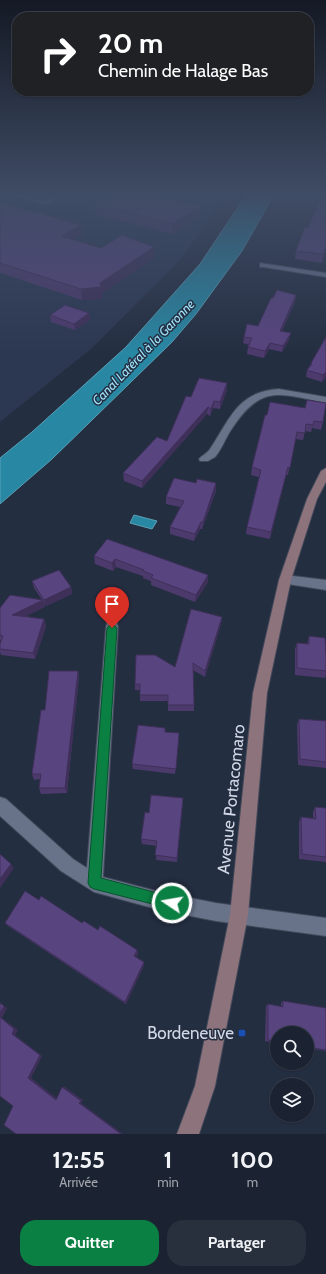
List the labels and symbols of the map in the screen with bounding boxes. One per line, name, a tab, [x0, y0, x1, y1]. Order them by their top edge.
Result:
water label: Canal Latéral à la Garonne	[88, 296, 198, 408]
pin	[95, 587, 129, 628]
street label: Avenue Portacomaro	[213, 723, 249, 875]
position arrow	[151, 882, 193, 924]
place label: Bordeneuve	[147, 1023, 234, 1043]
marker: Bordeneuve	[237, 1028, 247, 1038]

